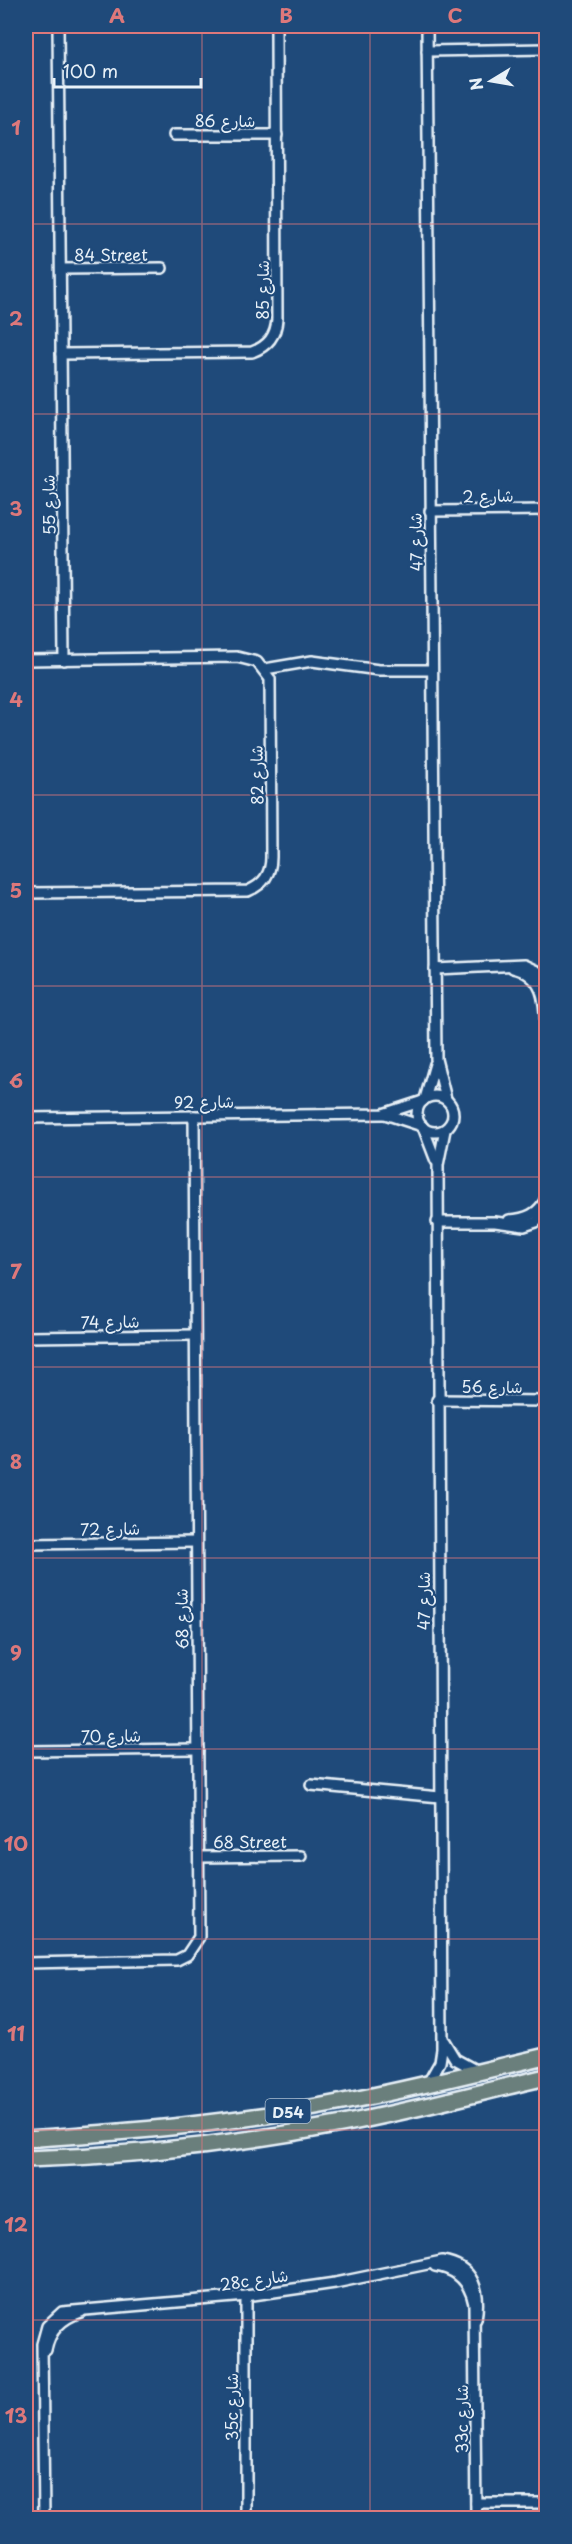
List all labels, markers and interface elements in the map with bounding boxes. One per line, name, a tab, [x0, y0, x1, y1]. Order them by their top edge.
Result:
text: A	[109, 0, 125, 30]
text: B	[279, 0, 293, 30]
text: C	[447, 0, 463, 30]
scale bar	[54, 51, 201, 89]
north arrow	[461, 51, 521, 111]
text: 100 m	[63, 57, 118, 84]
text: N	[462, 76, 488, 93]
street label: شارع 86	[195, 108, 255, 133]
text: 1	[11, 112, 21, 142]
street label: 84 Street	[74, 242, 148, 266]
street label: شارع 85	[250, 260, 275, 320]
text: 2	[9, 303, 23, 333]
street label: شارع 55	[35, 475, 62, 535]
street label: شارع 2	[462, 483, 514, 508]
text: 3	[9, 493, 23, 523]
street label: شارع 47	[402, 512, 429, 572]
text: 4	[9, 684, 23, 714]
street label: شارع 82	[243, 745, 270, 805]
text: 5	[10, 875, 22, 905]
text: 6	[9, 1065, 23, 1095]
street label: شارع 92	[174, 1088, 234, 1115]
text: 7	[10, 1256, 22, 1286]
street label: شارع 74	[80, 1308, 140, 1335]
street label: شارع 56	[461, 1374, 523, 1399]
text: 8	[10, 1446, 22, 1476]
street label: شارع 72	[80, 1515, 140, 1542]
street label: شارع 47	[411, 1572, 436, 1630]
street label: شارع 68	[168, 1588, 195, 1650]
text: 9	[10, 1637, 22, 1667]
street label: شارع 70	[81, 1722, 141, 1749]
text: 10	[4, 1828, 28, 1858]
street label: 68 Street	[213, 1829, 287, 1853]
text: 11	[7, 2018, 25, 2048]
road number: D54	[266, 2099, 310, 2123]
text: 12	[4, 2209, 28, 2239]
street label: 28c شارع	[218, 2262, 290, 2297]
street label: 35c شارع	[219, 2373, 244, 2441]
street label: 33c شارع	[449, 2384, 474, 2454]
text: 13	[5, 2400, 27, 2430]

